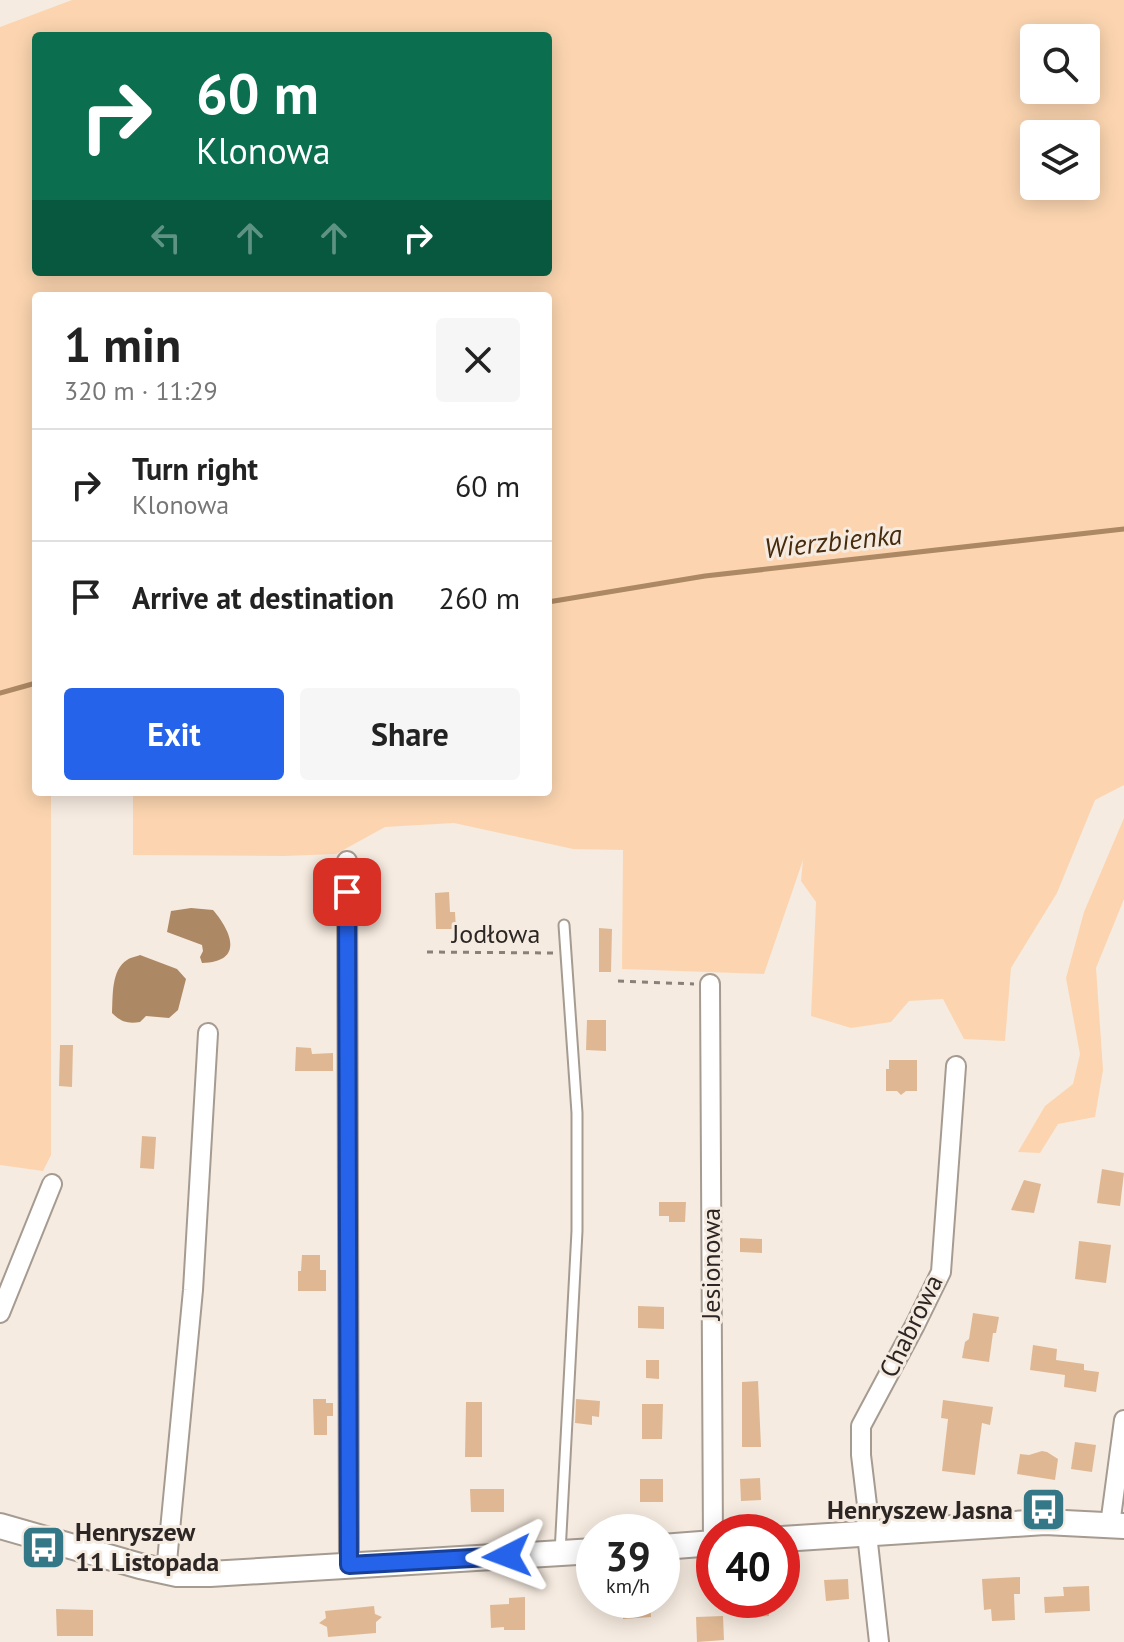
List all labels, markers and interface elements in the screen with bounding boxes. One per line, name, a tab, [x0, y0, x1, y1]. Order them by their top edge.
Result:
map controls	[1020, 24, 1100, 200]
button: search	[1020, 24, 1100, 104]
text: 60 m	[196, 57, 319, 129]
icon: right	[64, 64, 168, 168]
button: layers	[1020, 120, 1100, 200]
text: Klonowa	[196, 127, 331, 174]
icon: left	[144, 216, 188, 260]
icon: ahead	[228, 216, 272, 260]
icon: ahead	[312, 216, 356, 260]
icon: right	[396, 216, 440, 260]
text: 1 min	[64, 313, 181, 375]
button: close	[436, 318, 520, 402]
text: 320 m · 11:29	[64, 374, 218, 407]
text: Turn right	[132, 449, 258, 488]
icon: right	[64, 463, 108, 507]
text: 60 m	[455, 466, 520, 505]
text: Klonowa	[132, 488, 229, 521]
water label: Wierzbienka	[762, 515, 904, 566]
icon: arrive	[64, 575, 108, 619]
text: Arrive at destination	[132, 578, 394, 617]
text: 260 m	[439, 578, 520, 617]
button: Exit	[64, 688, 284, 780]
button: Share	[300, 688, 520, 780]
pin	[313, 858, 381, 926]
icon: arrive	[325, 870, 369, 914]
street label: Jodłowa	[451, 917, 540, 950]
street label: Jesionowa	[694, 1208, 727, 1321]
street label: Chabrowa	[871, 1269, 950, 1383]
bus stop icon: Henryszew Jasna	[1020, 1486, 1068, 1534]
place label: Henryszew Jasna	[827, 1493, 1013, 1526]
position arrow	[465, 1514, 549, 1598]
speed limit sign: 40	[696, 1514, 800, 1618]
place label: Henryszew 11 Listopada	[75, 1515, 219, 1578]
bus stop icon: Henryszew 11 Listopada	[20, 1523, 68, 1571]
text: 39	[605, 1530, 651, 1582]
text: km/h	[606, 1573, 650, 1599]

